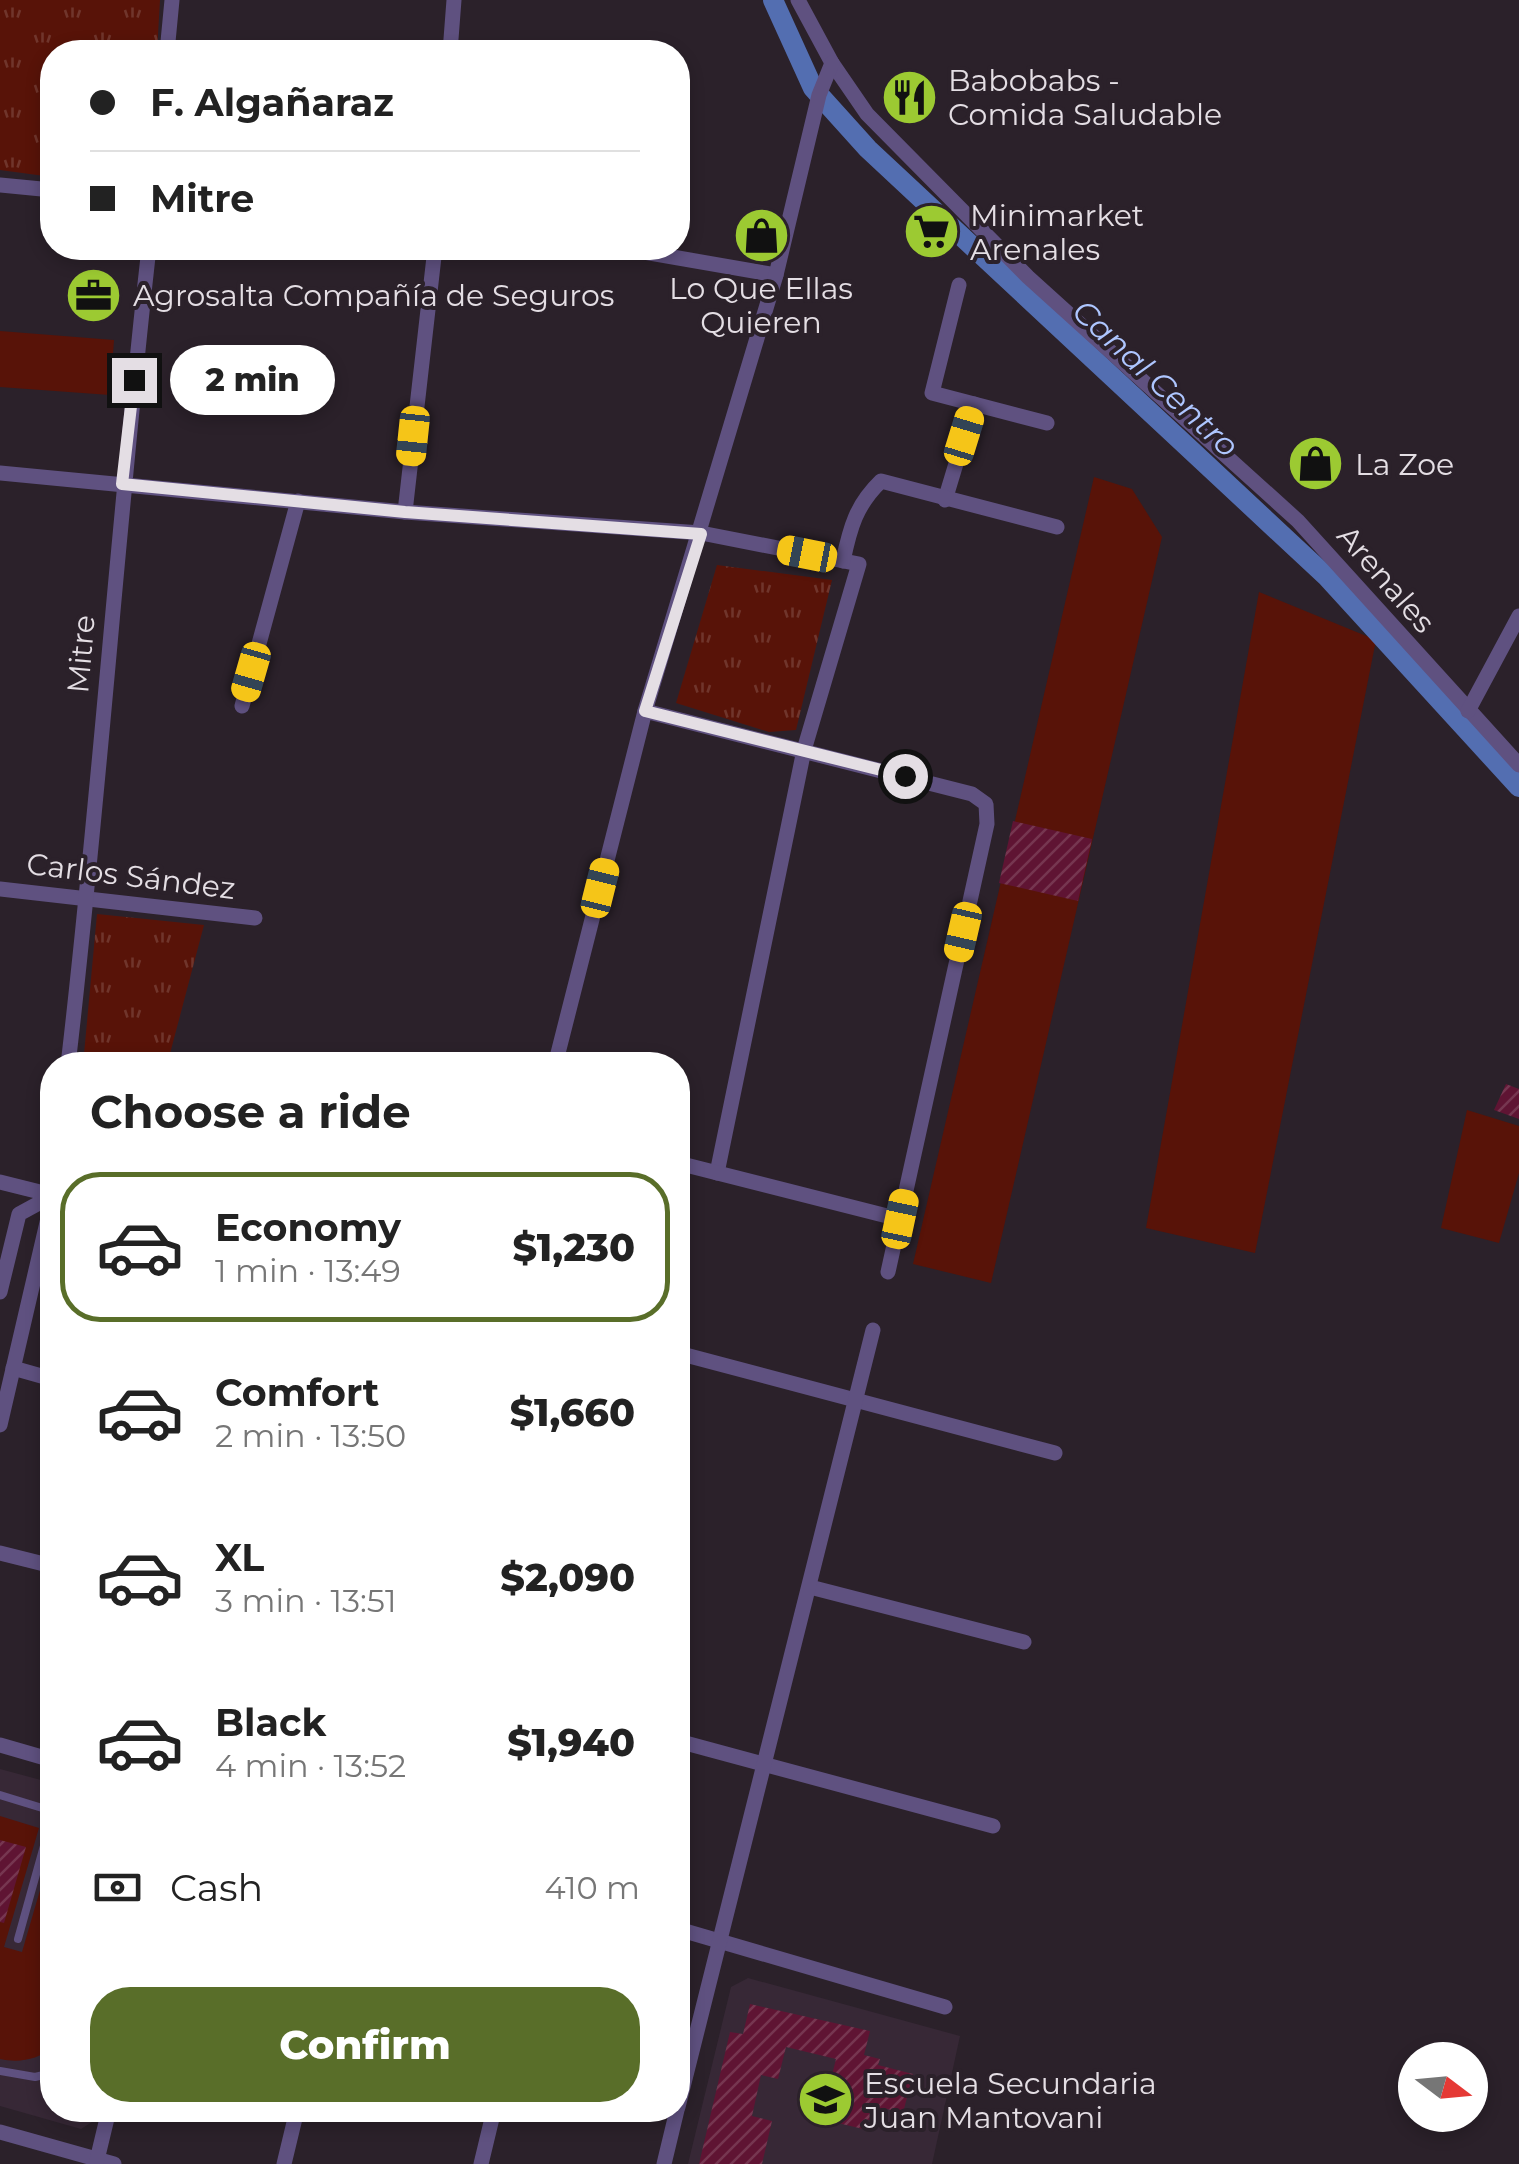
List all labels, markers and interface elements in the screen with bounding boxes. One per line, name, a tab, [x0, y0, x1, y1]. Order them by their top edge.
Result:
place label: Babobabs - Comida Saludable	[948, 62, 1222, 133]
restaurant icon: Babobabs - Comida Saludable	[879, 67, 939, 127]
text: F. Algañaraz	[150, 79, 394, 126]
text: Mitre	[150, 175, 254, 222]
place label: Minimarket Arenales	[970, 197, 1144, 268]
supermarket icon: Minimarket Arenales	[901, 202, 961, 262]
shop icon: Lo Que Ellas Quieren	[731, 206, 791, 266]
office icon: Agrosalta Compañía de Seguros	[64, 265, 124, 325]
place label: Lo Que Ellas Quieren	[669, 270, 853, 341]
place label: Agrosalta Compañía de Seguros	[133, 277, 614, 314]
water label: Canal Centro	[1065, 291, 1247, 465]
callout: 2 min	[169, 345, 334, 415]
route end	[112, 358, 157, 403]
text: 2 min	[205, 360, 300, 399]
car	[941, 403, 987, 469]
car	[395, 405, 431, 467]
shop icon: La Zoe	[1286, 434, 1346, 494]
place label: La Zoe	[1355, 446, 1454, 483]
street label: Arenales	[1329, 518, 1443, 640]
car	[775, 534, 839, 574]
street label: Mitre	[59, 613, 103, 695]
car	[228, 639, 274, 705]
route start	[883, 754, 928, 799]
street label: Carlos Sández	[25, 845, 237, 907]
car	[578, 855, 622, 921]
car	[942, 899, 984, 965]
text: Choose a ride	[90, 1084, 411, 1139]
car	[879, 1187, 921, 1251]
icon: car	[95, 1202, 185, 1292]
text: Economy	[215, 1204, 401, 1251]
text: $1,230	[513, 1224, 635, 1271]
text: 1 min · 13:49	[215, 1251, 401, 1290]
icon: car	[95, 1367, 185, 1457]
text: Comfort	[215, 1369, 379, 1416]
text: $1,660	[510, 1389, 635, 1436]
text: 2 min · 13:50	[215, 1416, 406, 1455]
icon: car	[95, 1532, 185, 1622]
text: XL	[215, 1534, 264, 1581]
text: $2,090	[500, 1554, 635, 1601]
text: 3 min · 13:51	[215, 1581, 397, 1620]
icon: car	[95, 1697, 185, 1787]
text: Black	[215, 1699, 326, 1746]
text: $1,940	[507, 1719, 635, 1766]
text: 4 min · 13:52	[215, 1746, 406, 1785]
icon: cash	[90, 1860, 145, 1915]
text: Cash	[170, 1864, 263, 1911]
text: 410 m	[545, 1868, 640, 1907]
button: Confirm	[90, 1987, 640, 2102]
north arrow	[1398, 2042, 1488, 2132]
map controls	[1398, 2042, 1488, 2132]
place label: Escuela Secundaria Juan Mantovani	[863, 2065, 1157, 2136]
school or university icon: Escuela Secundaria Juan Mantovani	[795, 2070, 855, 2130]

